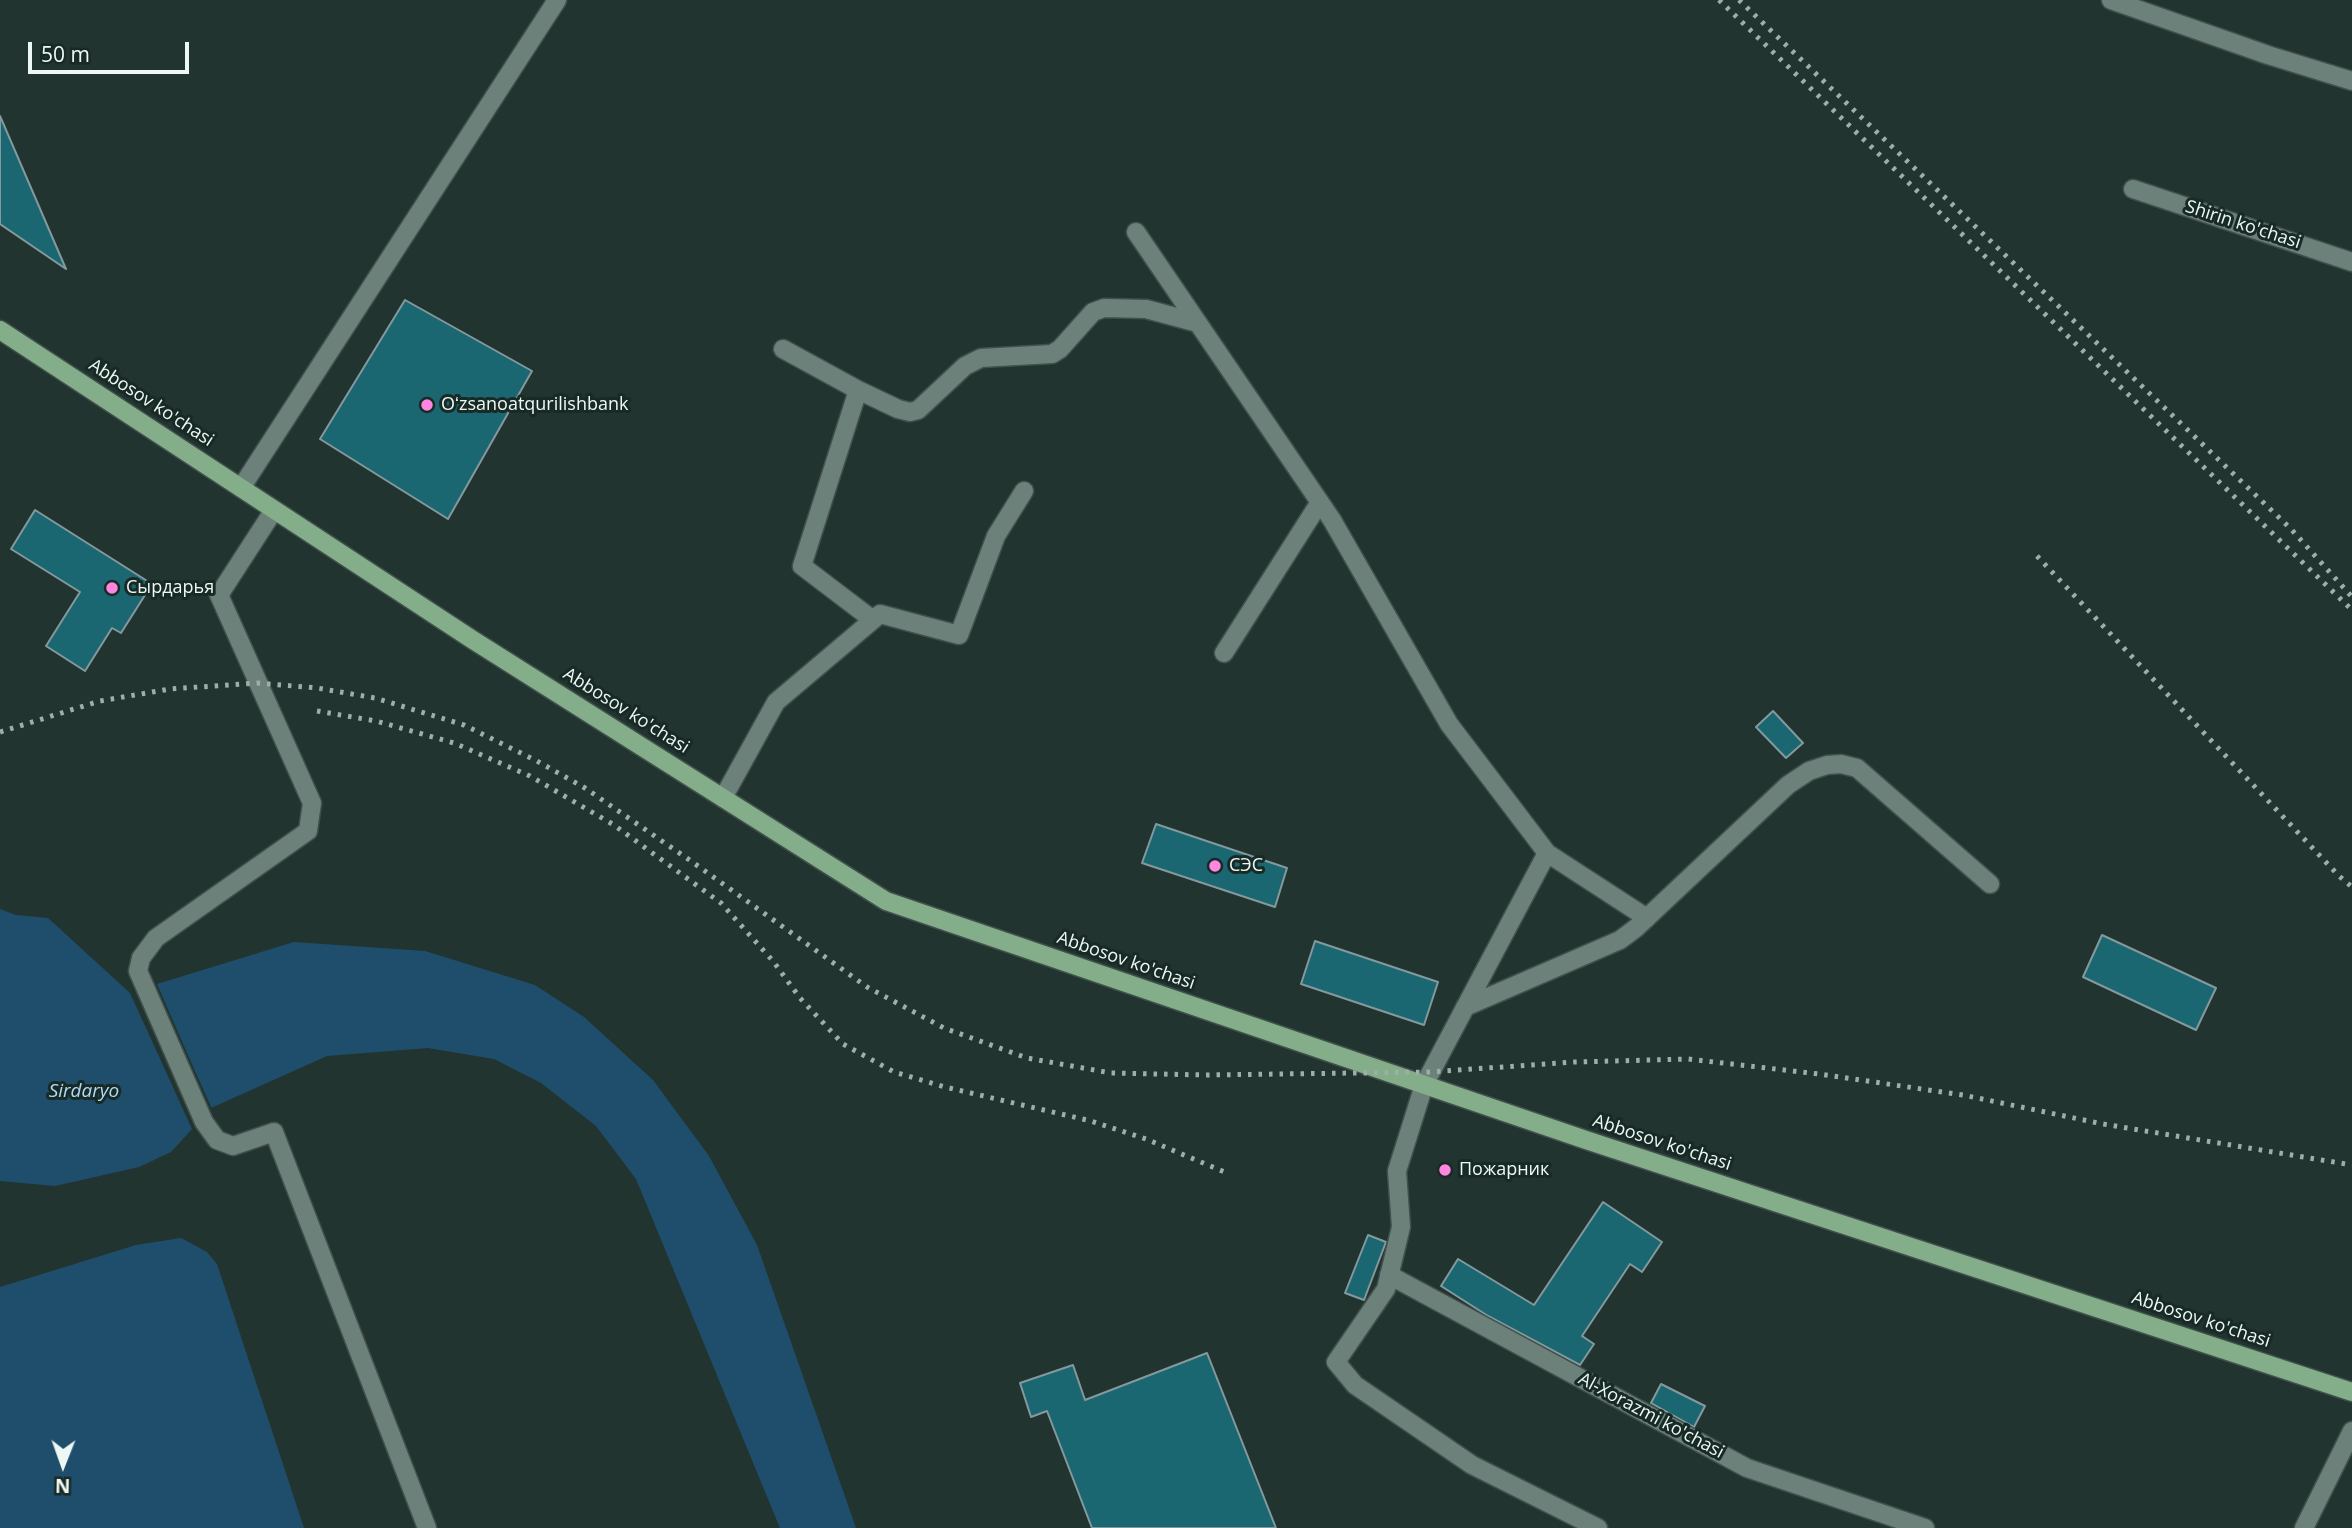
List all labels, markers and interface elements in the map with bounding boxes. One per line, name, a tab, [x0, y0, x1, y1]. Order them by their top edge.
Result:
scale bar	[32, 28, 192, 72]
text: 50 m	[41, 40, 90, 68]
street label: Shirin ko'chasi	[2183, 196, 2303, 254]
street label: Abbosov ko'chasi	[85, 355, 217, 451]
place label: Oʻzsanoatqurilishbank	[441, 394, 628, 416]
marker: Oʻzsanoatqurilishbank	[419, 397, 435, 413]
place label: Сырдарья	[126, 577, 214, 599]
marker: Сырдарья	[104, 580, 120, 596]
street label: Abbosov ko'chasi	[559, 664, 693, 758]
place label: СЭС	[1229, 855, 1263, 877]
marker: СЭС	[1207, 858, 1223, 874]
street label: Abbosov ko'chasi	[1054, 927, 1198, 995]
water label: Sirdaryo	[49, 1081, 119, 1103]
street label: Abbosov ko'chasi	[1590, 1110, 1734, 1176]
place label: Пожарник	[1459, 1159, 1549, 1181]
marker: Пожарник	[1437, 1162, 1453, 1178]
street label: Abbosov ko'chasi	[2129, 1287, 2273, 1353]
street label: Al-Xorazmi ko'chasi	[1575, 1369, 1727, 1463]
north arrow	[28, 1430, 98, 1500]
text: N	[55, 1473, 71, 1499]

